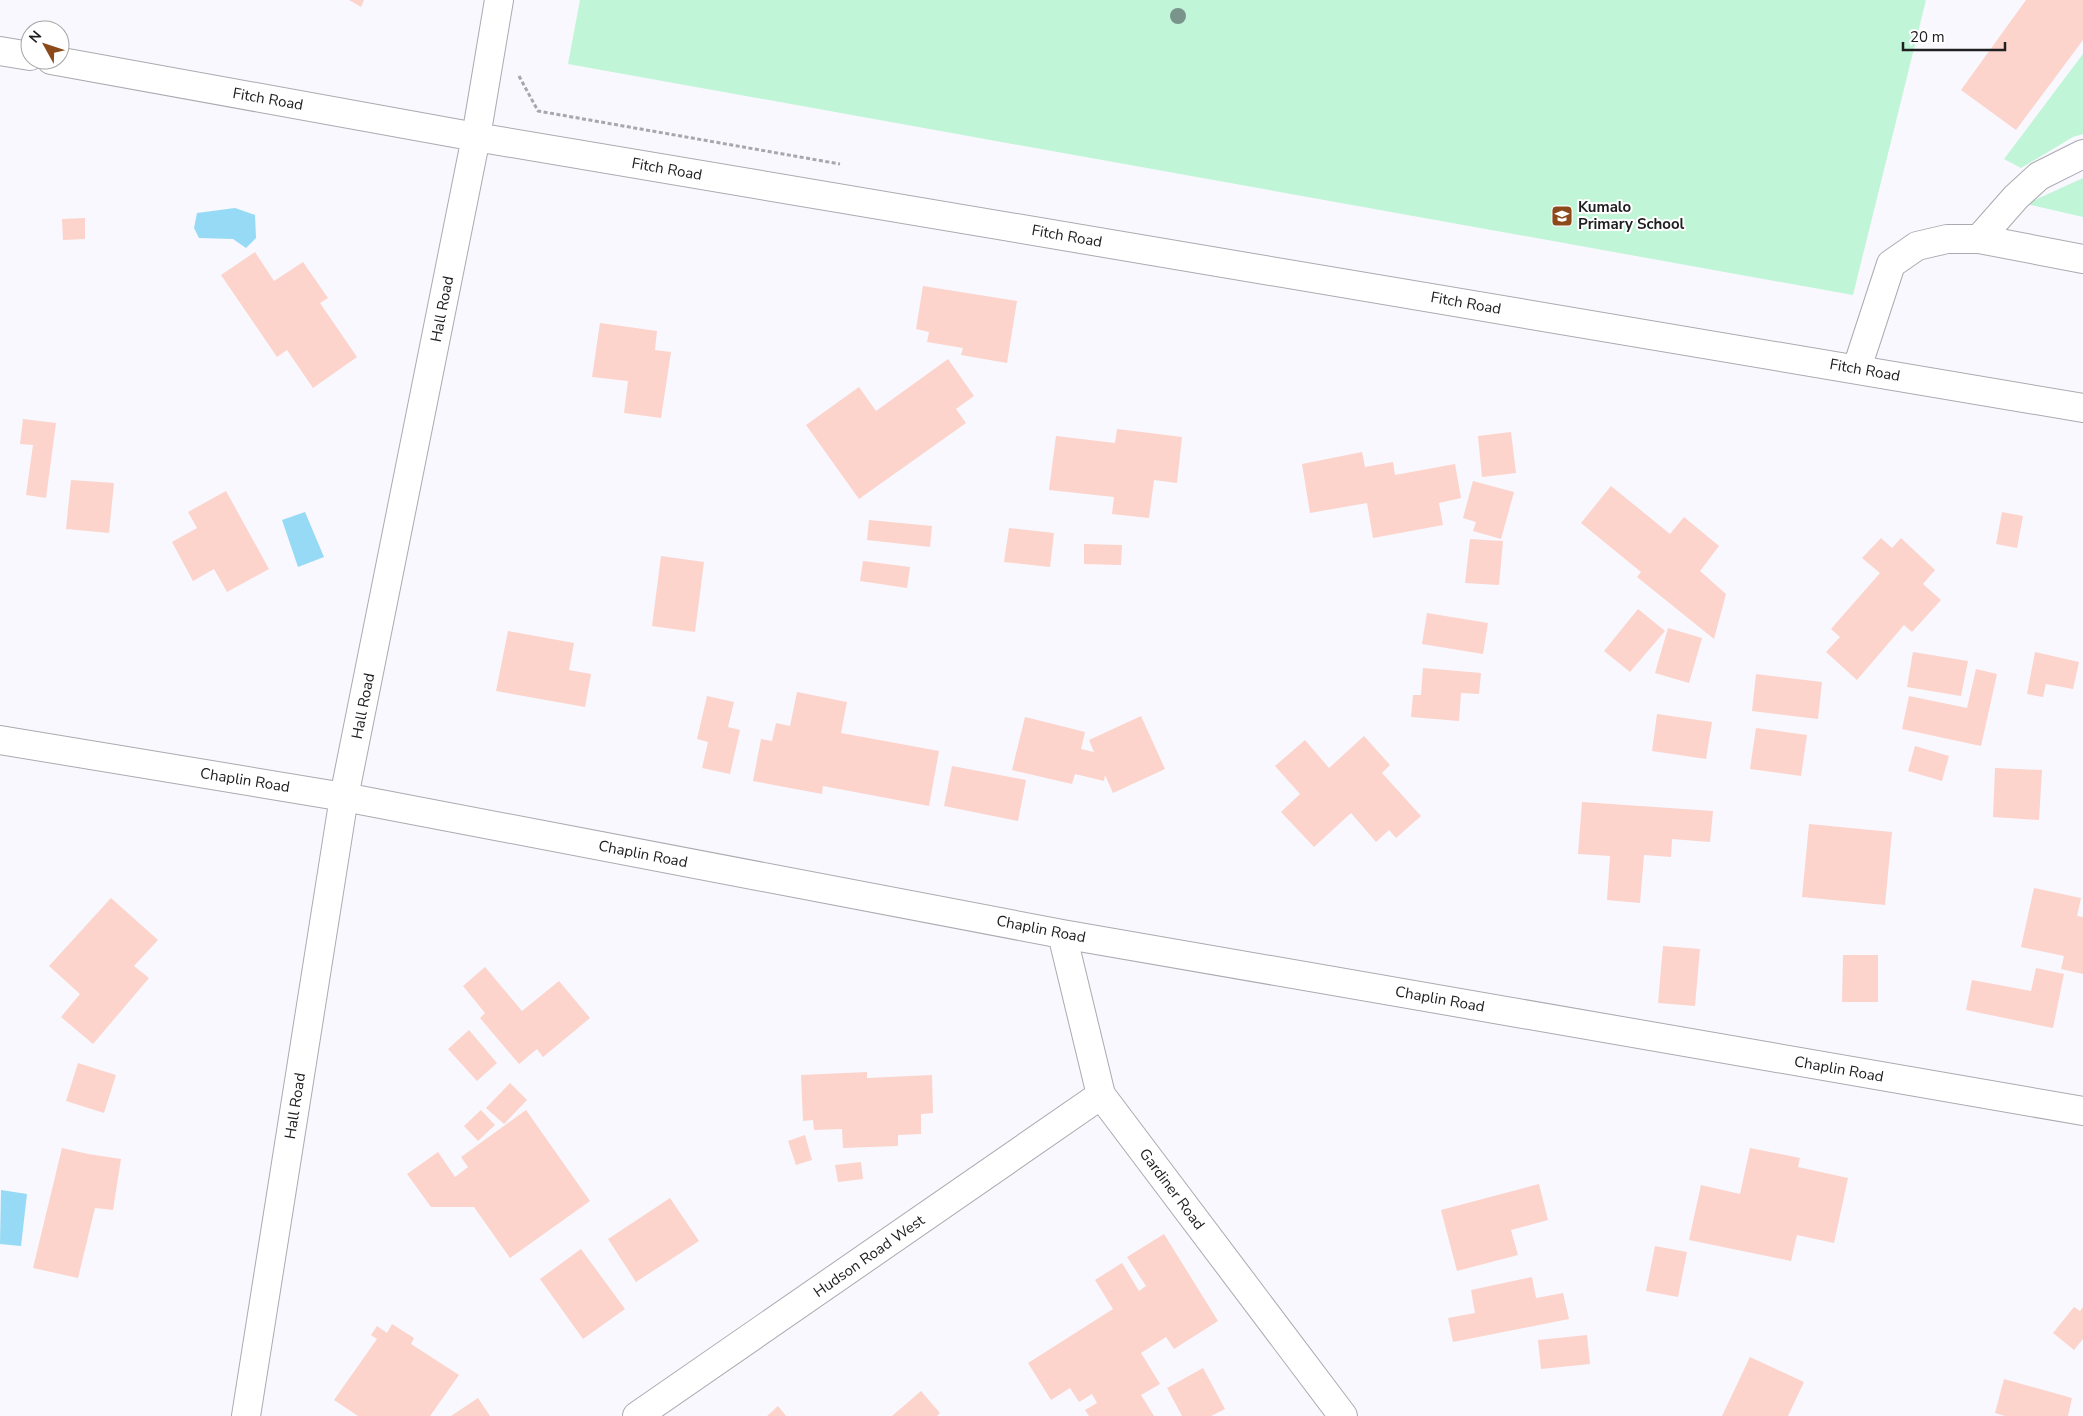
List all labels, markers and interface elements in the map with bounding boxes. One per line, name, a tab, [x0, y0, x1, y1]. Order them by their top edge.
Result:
north arrow	[20, 20, 70, 70]
scale bar	[1903, 20, 2006, 52]
text: N	[25, 27, 46, 47]
text: 20 m	[1910, 27, 1945, 47]
street label: Fitch Road	[231, 83, 305, 115]
street label: Fitch Road	[630, 153, 704, 185]
place label: Kumalo Primary School	[1578, 197, 1685, 234]
school or university icon: Kumalo Primary School	[1550, 204, 1574, 228]
street label: Fitch Road	[1030, 220, 1104, 252]
street label: Hall Road	[426, 274, 458, 344]
street label: Fitch Road	[1429, 287, 1503, 319]
street label: Fitch Road	[1828, 354, 1902, 386]
street label: Hall Road	[347, 671, 379, 741]
street label: Chaplin Road	[199, 763, 291, 797]
street label: Chaplin Road	[597, 836, 689, 872]
street label: Chaplin Road	[995, 911, 1087, 947]
street label: Chaplin Road	[1394, 981, 1486, 1017]
street label: Chaplin Road	[1793, 1051, 1885, 1087]
street label: Hall Road	[280, 1071, 310, 1141]
street label: Gardiner Road	[1135, 1144, 1209, 1234]
street label: Hudson Road West	[810, 1210, 929, 1302]

